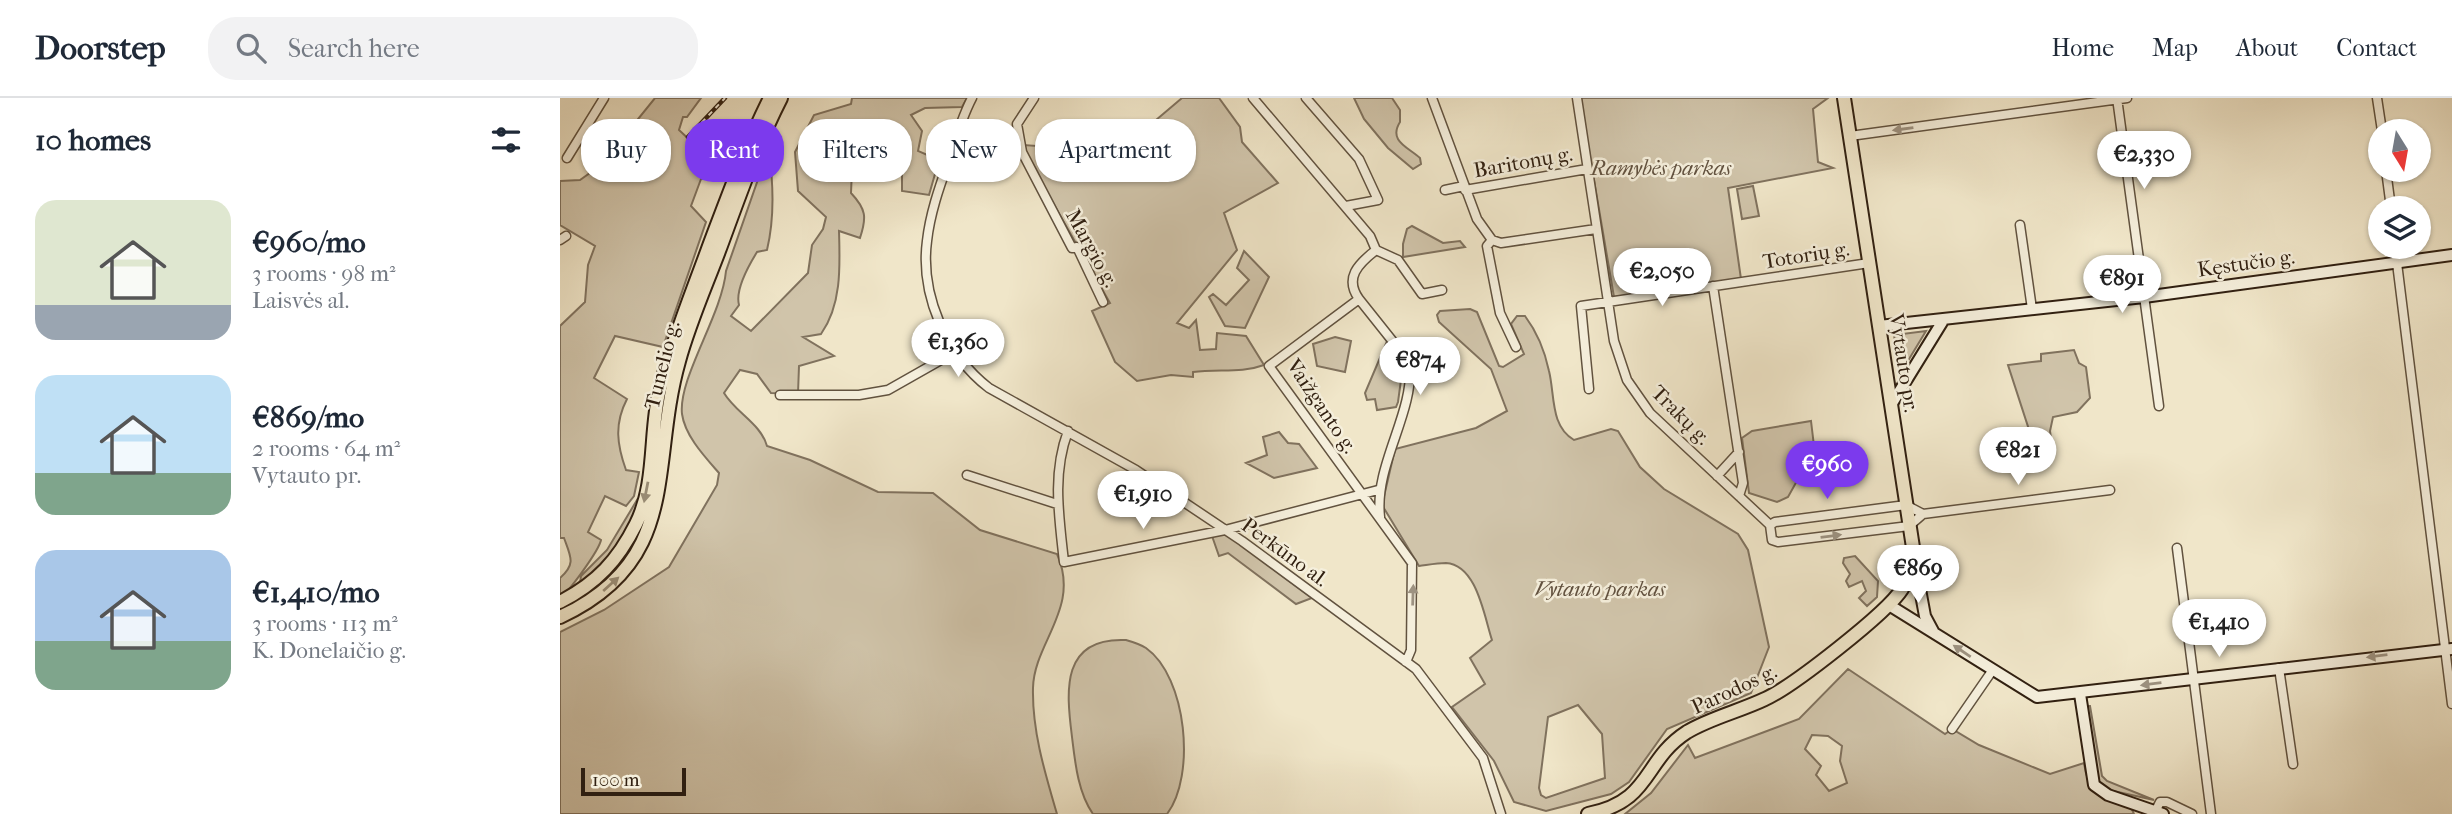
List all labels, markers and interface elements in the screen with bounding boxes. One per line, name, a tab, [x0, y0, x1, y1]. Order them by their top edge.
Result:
search box	[208, 17, 698, 80]
text: Doorstep	[35, 29, 166, 68]
icon: search	[232, 29, 270, 67]
text: Search here	[288, 33, 420, 64]
text: Home	[2052, 34, 2114, 62]
text: Map	[2152, 34, 2198, 62]
text: About	[2236, 34, 2298, 62]
text: Contact	[2336, 34, 2417, 62]
chip: Buy	[581, 119, 671, 182]
chip: Rent	[685, 119, 784, 182]
chip: Filters	[798, 119, 912, 182]
chip: New	[926, 119, 1021, 182]
chip: Apartment	[1035, 119, 1196, 182]
north arrow	[2368, 119, 2431, 182]
map controls	[2368, 119, 2431, 259]
icon: filters	[487, 121, 525, 159]
text: 10 homes	[35, 123, 151, 158]
one-way arrow	[1892, 123, 1914, 134]
pin: €2,330	[2087, 132, 2201, 191]
text: €2,330	[2113, 140, 2175, 167]
street label: Baritonų g.	[1472, 142, 1574, 182]
park label: Ramybės parkas	[1589, 156, 1732, 180]
button: layers	[2368, 196, 2431, 259]
street label: Margio g.	[1061, 205, 1123, 291]
text: €960/mo	[252, 225, 366, 260]
icon: home	[91, 228, 175, 312]
street label: Totorių g.	[1761, 236, 1851, 274]
street label: Kęstučio g.	[2196, 244, 2296, 282]
pin: €2,050	[1605, 248, 1719, 308]
pin: €891	[2081, 256, 2163, 315]
text: €2,050	[1629, 257, 1695, 284]
text: 3 rooms · 98 m²	[252, 260, 396, 287]
text: €891	[2099, 264, 2145, 291]
text: Laisvės al.	[252, 287, 349, 314]
street label: Vytauto pr.	[1884, 311, 1924, 414]
street label: Tunelio g.	[639, 318, 685, 412]
pin: €1,360	[901, 320, 1015, 379]
text: €1,360	[927, 328, 989, 355]
pin: €874	[1379, 338, 1461, 397]
text: €874	[1395, 346, 1445, 373]
street label: Vaižganto g.	[1281, 354, 1362, 458]
street label: Trakų g.	[1646, 380, 1716, 450]
text: €869/mo	[252, 400, 364, 435]
icon: home	[91, 403, 175, 487]
pin: €821	[1977, 428, 2059, 487]
text: 2 rooms · 64 m²	[252, 435, 400, 462]
text: €821	[1995, 436, 2041, 463]
pin: €960	[1786, 442, 1868, 501]
text: €960	[1802, 450, 1852, 477]
text: Vytauto pr.	[252, 462, 361, 489]
pin: €1,910	[1086, 472, 1200, 531]
text: €1,910	[1113, 480, 1173, 507]
one-way arrow	[641, 481, 652, 503]
street label: Perkūno al.	[1237, 513, 1333, 591]
one-way arrow	[1820, 530, 1842, 541]
pin: €869	[1877, 546, 1959, 605]
text: €869	[1893, 554, 1943, 581]
text: €1,410/mo	[252, 575, 380, 610]
one-way arrow	[602, 576, 620, 592]
park label: Vytauto parkas	[1535, 577, 1666, 601]
icon: home	[91, 578, 175, 662]
one-way arrow	[1408, 584, 1419, 606]
pin: €1,410	[2162, 600, 2276, 659]
text: €1,410	[2188, 608, 2250, 635]
text: 3 rooms · 113 m²	[252, 610, 398, 637]
text: K. Donelaičio g.	[252, 637, 406, 664]
one-way arrow	[1953, 645, 1972, 658]
one-way arrow	[2366, 651, 2388, 662]
street label: Parodos g.	[1688, 659, 1780, 719]
one-way arrow	[2140, 679, 2162, 690]
scale bar	[581, 765, 686, 797]
text: 100 m	[592, 769, 640, 791]

